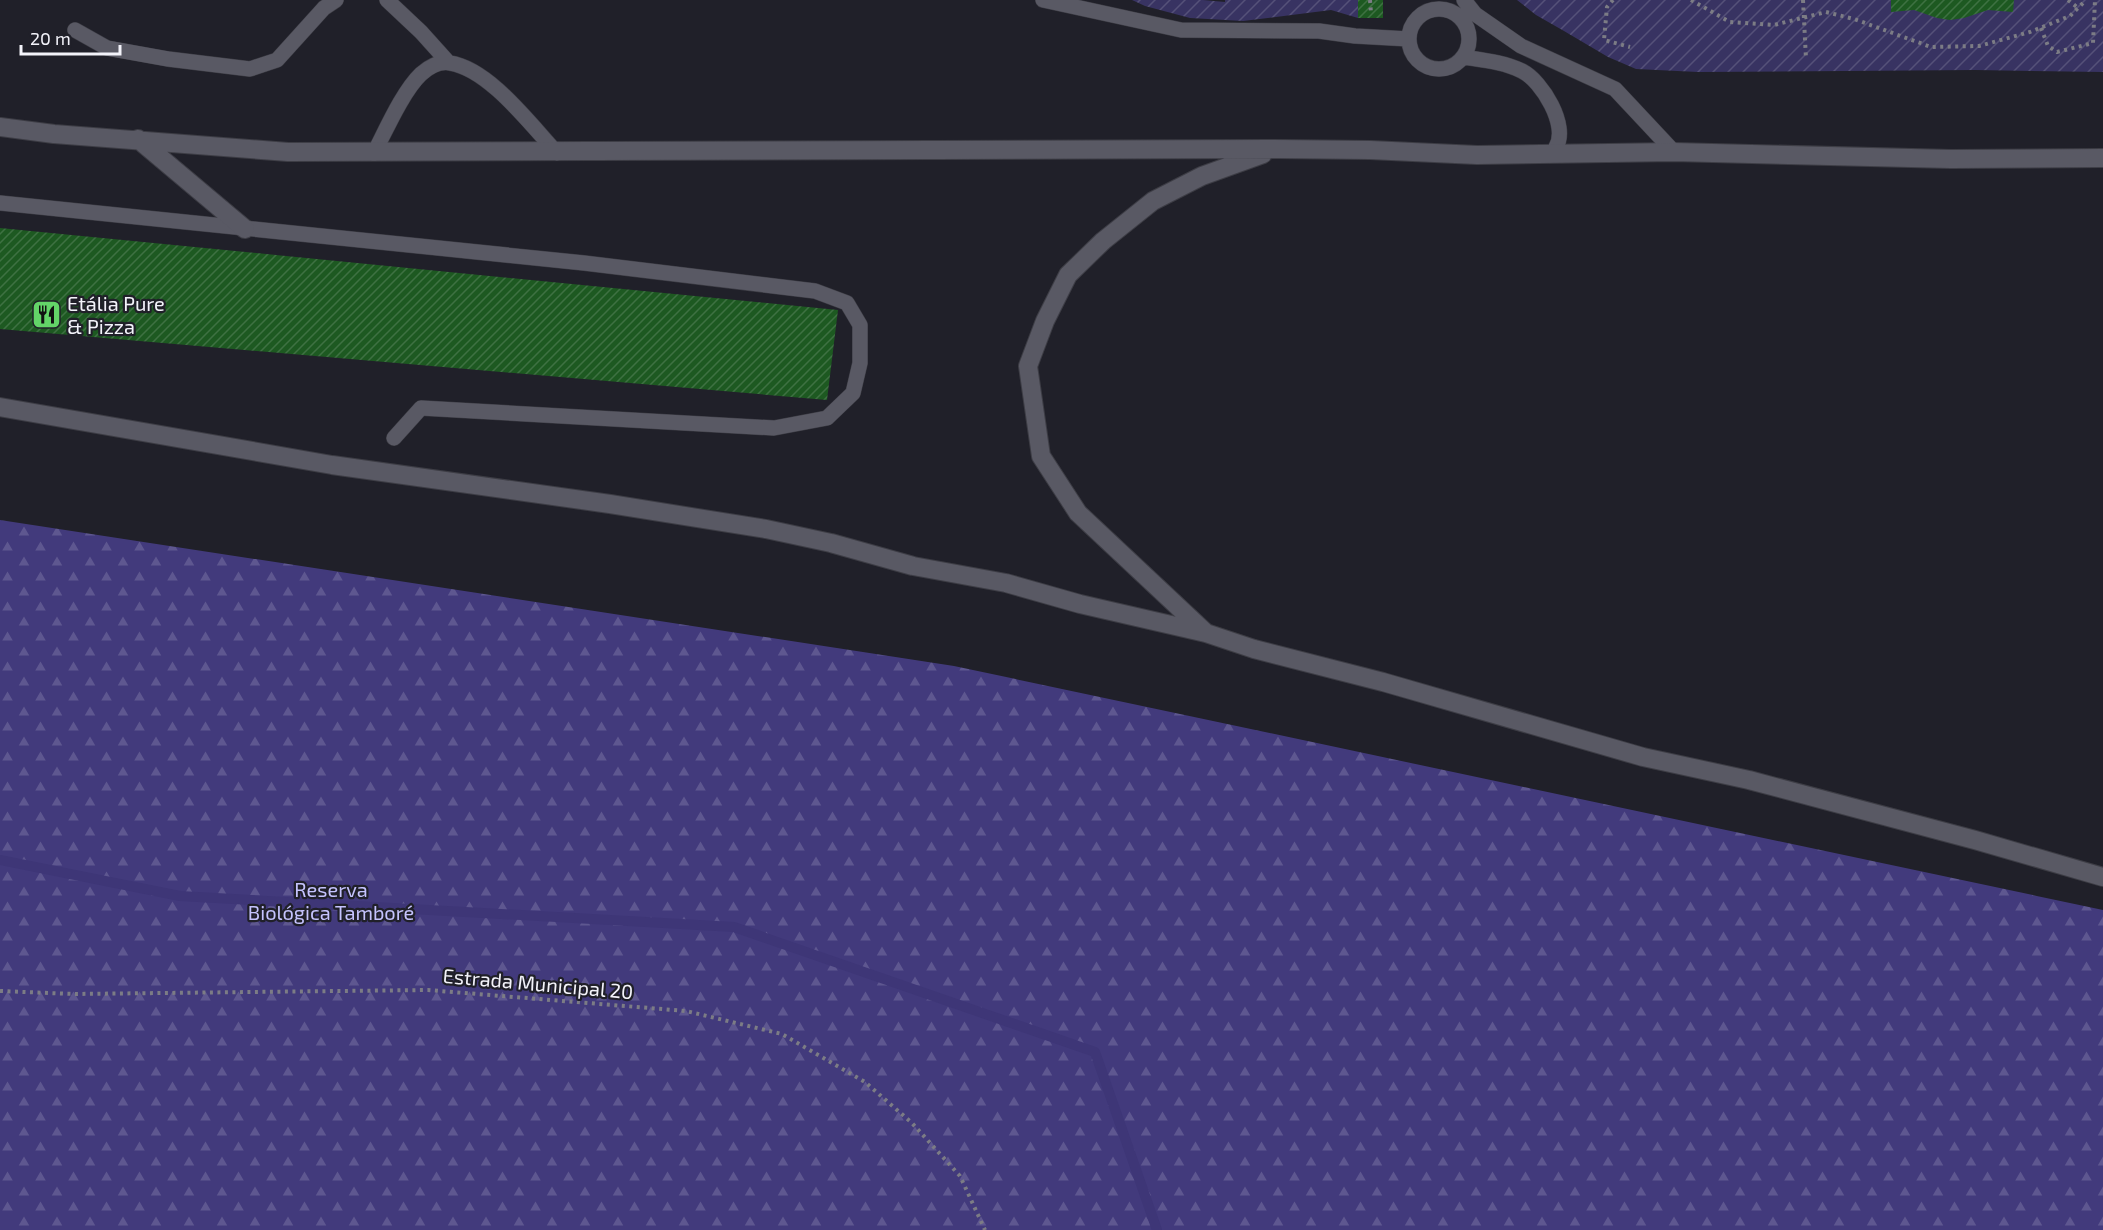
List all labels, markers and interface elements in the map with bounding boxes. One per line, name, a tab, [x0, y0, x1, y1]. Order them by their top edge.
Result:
scale bar	[21, 18, 120, 56]
text: 20 m	[30, 27, 71, 49]
place label: Etália Pure & Pizza	[67, 291, 165, 338]
restaurant icon: Etália Pure & Pizza	[30, 299, 62, 331]
park label: Reserva Biológica Tamboré	[248, 877, 414, 924]
street label: Estrada Municipal 20	[442, 963, 634, 1003]

